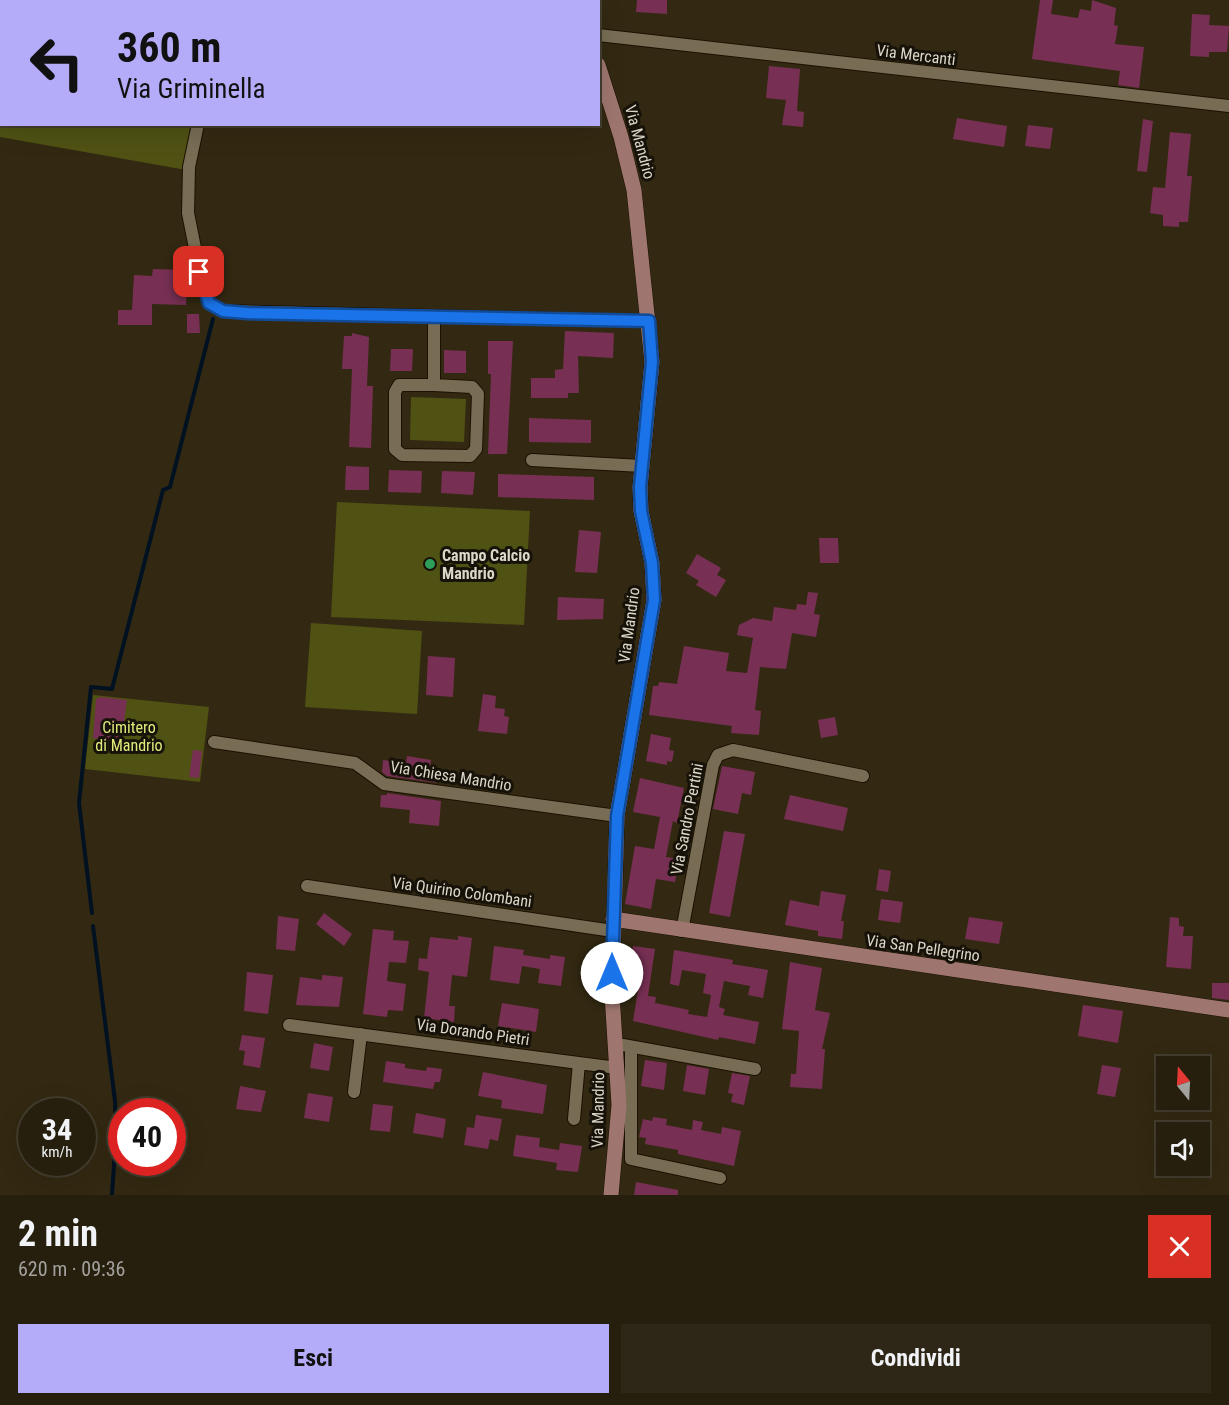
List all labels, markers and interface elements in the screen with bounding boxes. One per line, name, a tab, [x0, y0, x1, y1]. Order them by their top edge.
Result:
text: 360 m	[117, 23, 222, 72]
icon: left	[18, 24, 96, 102]
street label: Via Mercanti	[875, 41, 957, 69]
text: Via Griminella	[117, 73, 265, 105]
street label: Via Mandrio	[621, 103, 659, 181]
pin	[173, 246, 224, 297]
icon: arrive	[182, 255, 215, 288]
place label: Campo Calcio Mandrio	[442, 546, 530, 583]
marker: Campo Calcio Mandrio	[423, 557, 437, 571]
street label: Via Mandrio	[614, 586, 644, 664]
park label: Cimitero di Mandrio	[95, 718, 163, 755]
street label: Via Chiesa Mandrio	[389, 757, 513, 795]
street label: Via Sandro Pertini	[667, 762, 707, 876]
street label: Via Quirino Colombani	[391, 873, 533, 911]
street label: Via San Pellegrino	[865, 931, 981, 965]
position arrow	[580, 941, 644, 1005]
street label: Via Dorando Pietri	[415, 1015, 531, 1049]
north arrow	[1156, 1056, 1210, 1110]
map controls	[1156, 1056, 1210, 1176]
street label: Via Mandrio	[588, 1072, 608, 1148]
speed limit sign: 40	[108, 1098, 186, 1176]
text: 34	[42, 1112, 72, 1147]
button: sound	[1156, 1122, 1210, 1176]
text: km/h	[42, 1143, 72, 1161]
text: 2 min	[18, 1213, 98, 1255]
button: close	[1148, 1215, 1211, 1278]
text: 620 m · 09:36	[18, 1257, 125, 1281]
button: Esci	[18, 1324, 609, 1393]
button: Condividi	[621, 1324, 1211, 1393]

